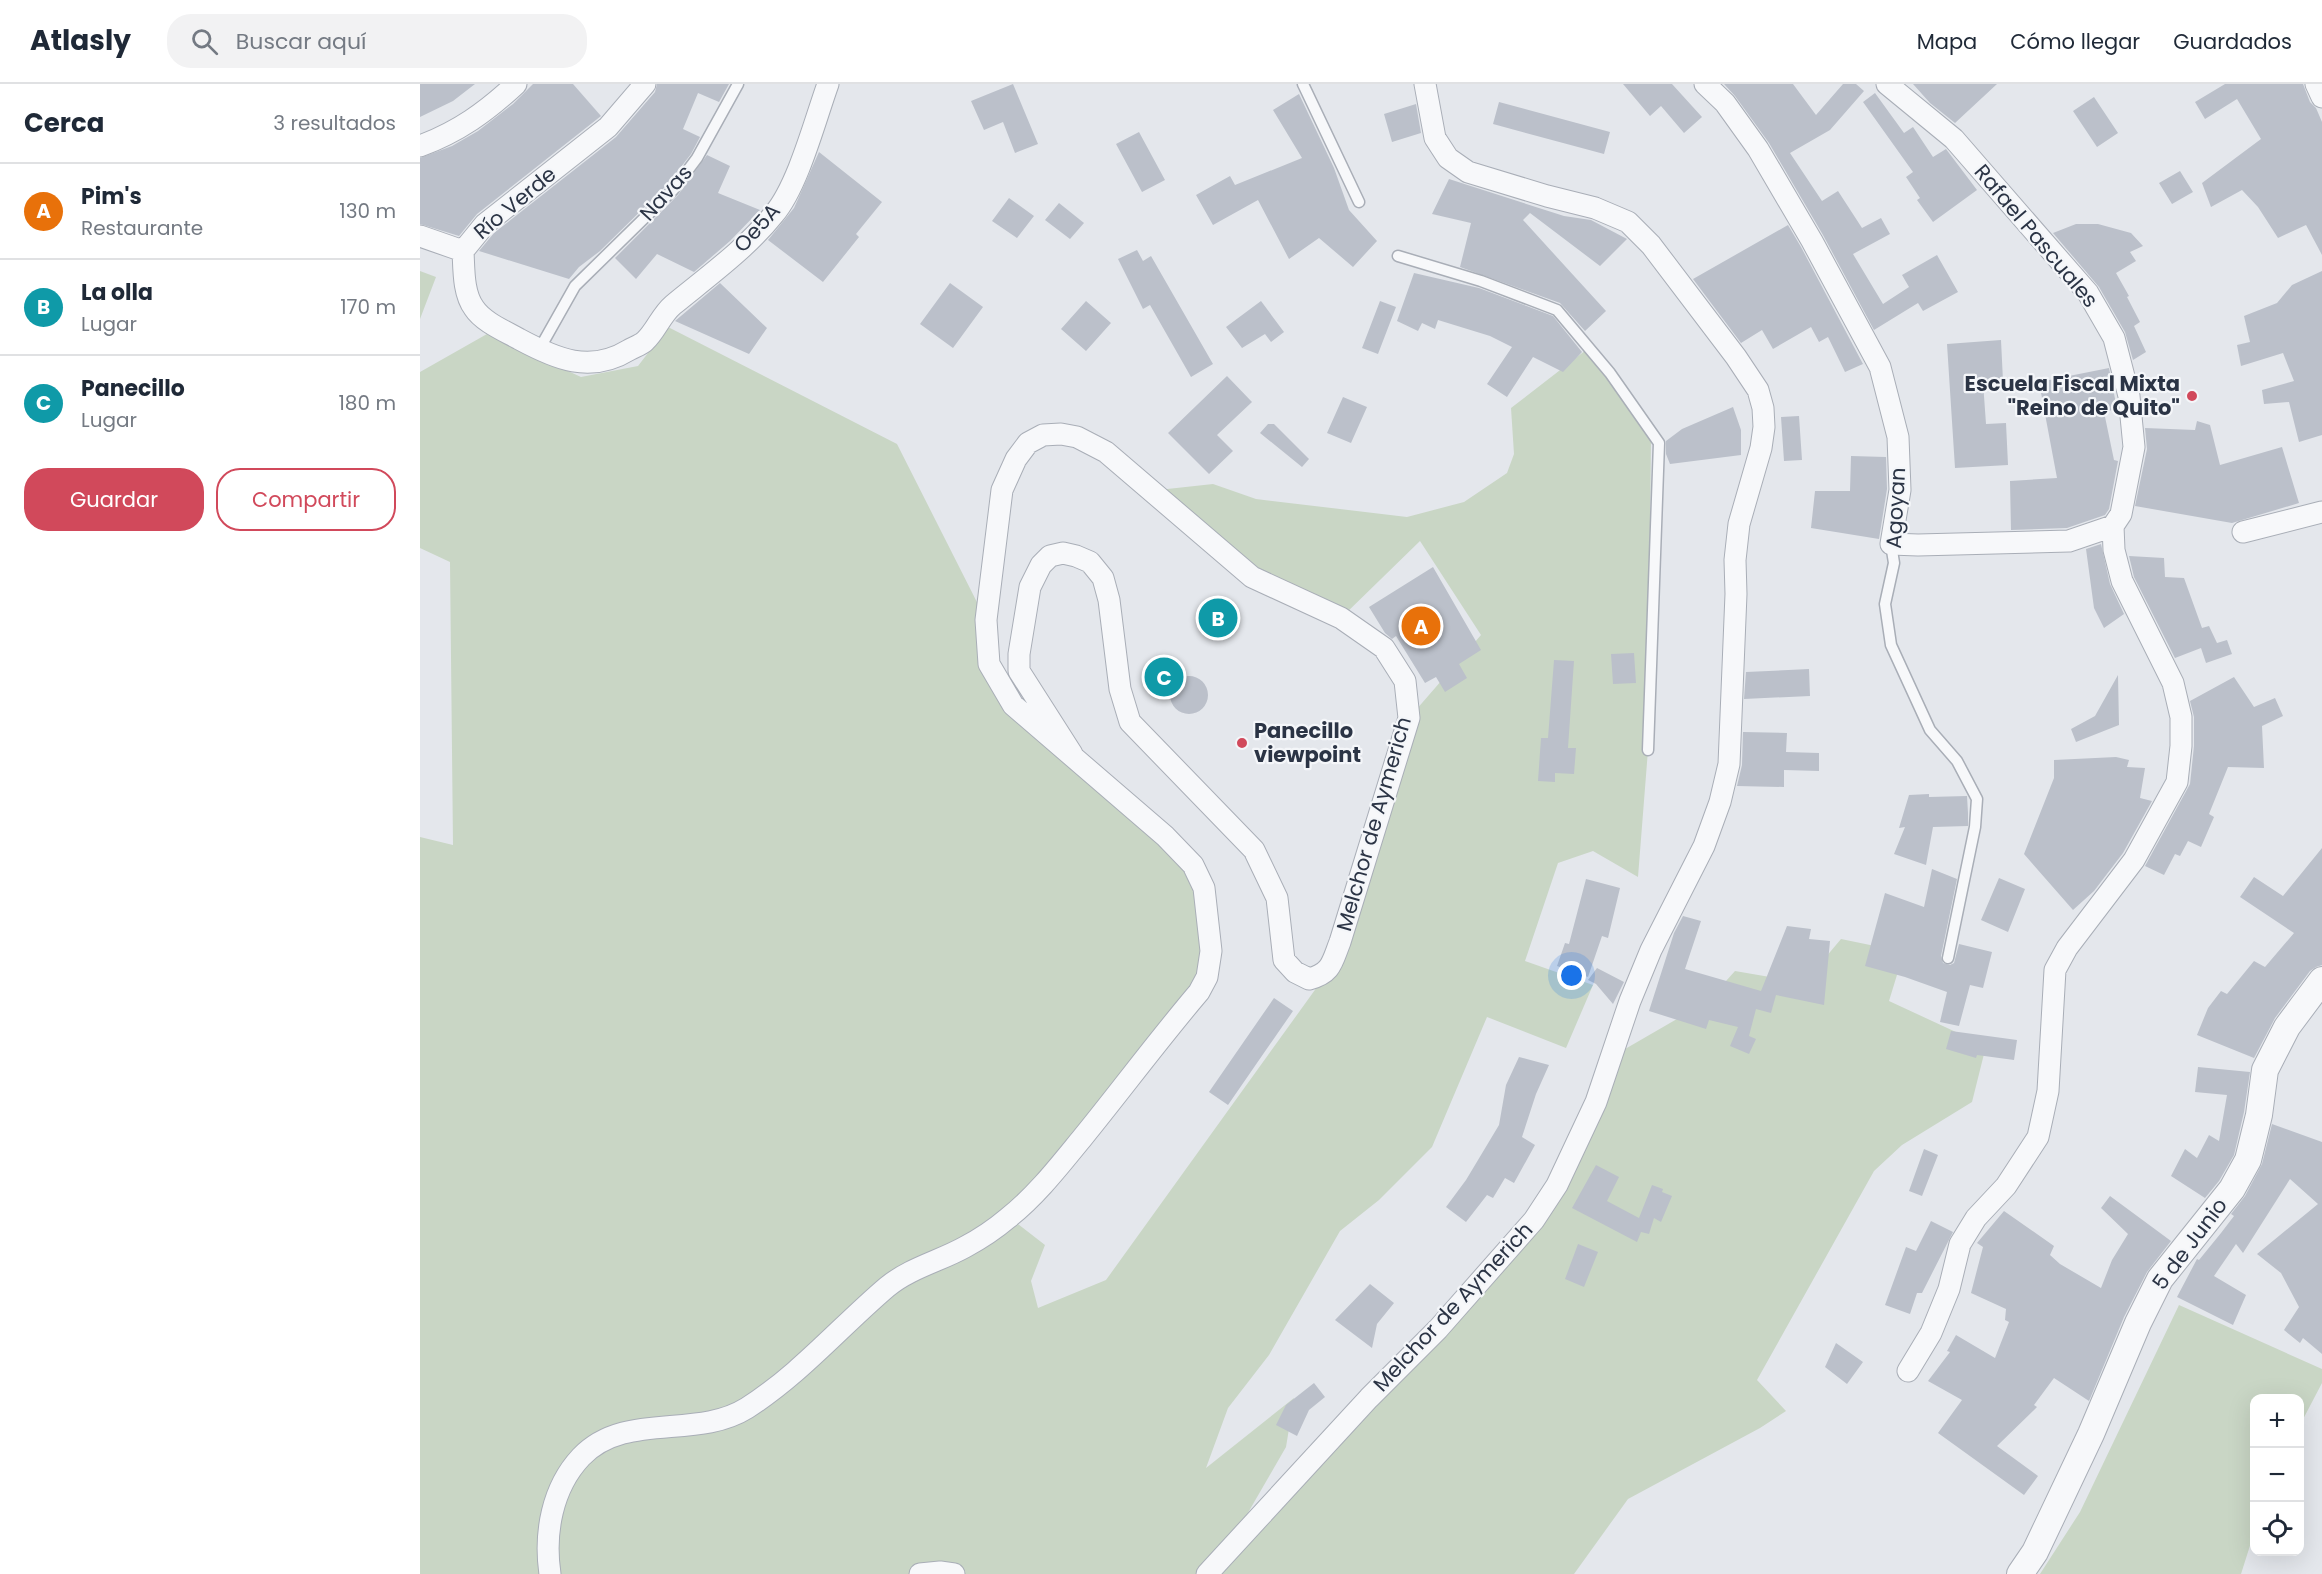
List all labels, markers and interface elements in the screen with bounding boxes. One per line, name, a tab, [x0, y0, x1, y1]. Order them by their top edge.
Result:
search box	[167, 14, 587, 68]
text: Atlasly	[30, 21, 131, 60]
icon: search	[188, 25, 221, 58]
text: Buscar aquí	[236, 26, 366, 57]
text: Mapa	[1917, 27, 1977, 56]
text: Cómo llegar	[2010, 27, 2140, 56]
text: Guardados	[2173, 27, 2292, 56]
text: Cerca	[24, 105, 104, 141]
text: 3 resultados	[273, 109, 396, 137]
street label: Navas	[633, 158, 698, 227]
street label: Rafael Pascuales	[1968, 158, 2105, 313]
street label: Río Verde	[467, 160, 562, 246]
text: Pim's	[81, 181, 142, 212]
text: A	[36, 197, 51, 225]
text: 130 m	[339, 197, 396, 225]
street label: Oe5A	[727, 197, 786, 259]
text: Restaurante	[81, 214, 203, 242]
text: La olla	[81, 277, 153, 308]
text: B	[37, 293, 50, 321]
text: 170 m	[340, 293, 396, 321]
text: Lugar	[81, 310, 137, 338]
place label: Escuela Fiscal Mixta "Reino de Quito"	[1965, 369, 2180, 422]
text: Panecillo	[81, 373, 185, 404]
text: C	[36, 389, 51, 417]
text: 180 m	[338, 389, 396, 417]
marker: Escuela Fiscal Mixta "Reino de Quito"	[2185, 389, 2199, 403]
text: Lugar	[81, 406, 137, 434]
street label: Agoyan	[1879, 467, 1912, 549]
button: Guardar	[24, 468, 204, 531]
button: Compartir	[216, 468, 396, 531]
pin: B	[1198, 596, 1238, 640]
pin: A	[1402, 604, 1440, 648]
pin: C	[1144, 654, 1184, 700]
street label: Melchor de Aymerich	[1329, 713, 1418, 935]
place label: Panecillo viewpoint	[1254, 716, 1361, 769]
marker: Panecillo viewpoint	[1235, 736, 1249, 750]
your location	[1557, 961, 1586, 990]
street label: 5 de Junio	[2145, 1192, 2234, 1296]
street label: Melchor de Aymerich	[1366, 1216, 1539, 1398]
map controls	[2250, 1394, 2304, 1556]
button: +	[2250, 1394, 2304, 1448]
button: −	[2250, 1448, 2304, 1502]
button: locate	[2250, 1502, 2304, 1556]

